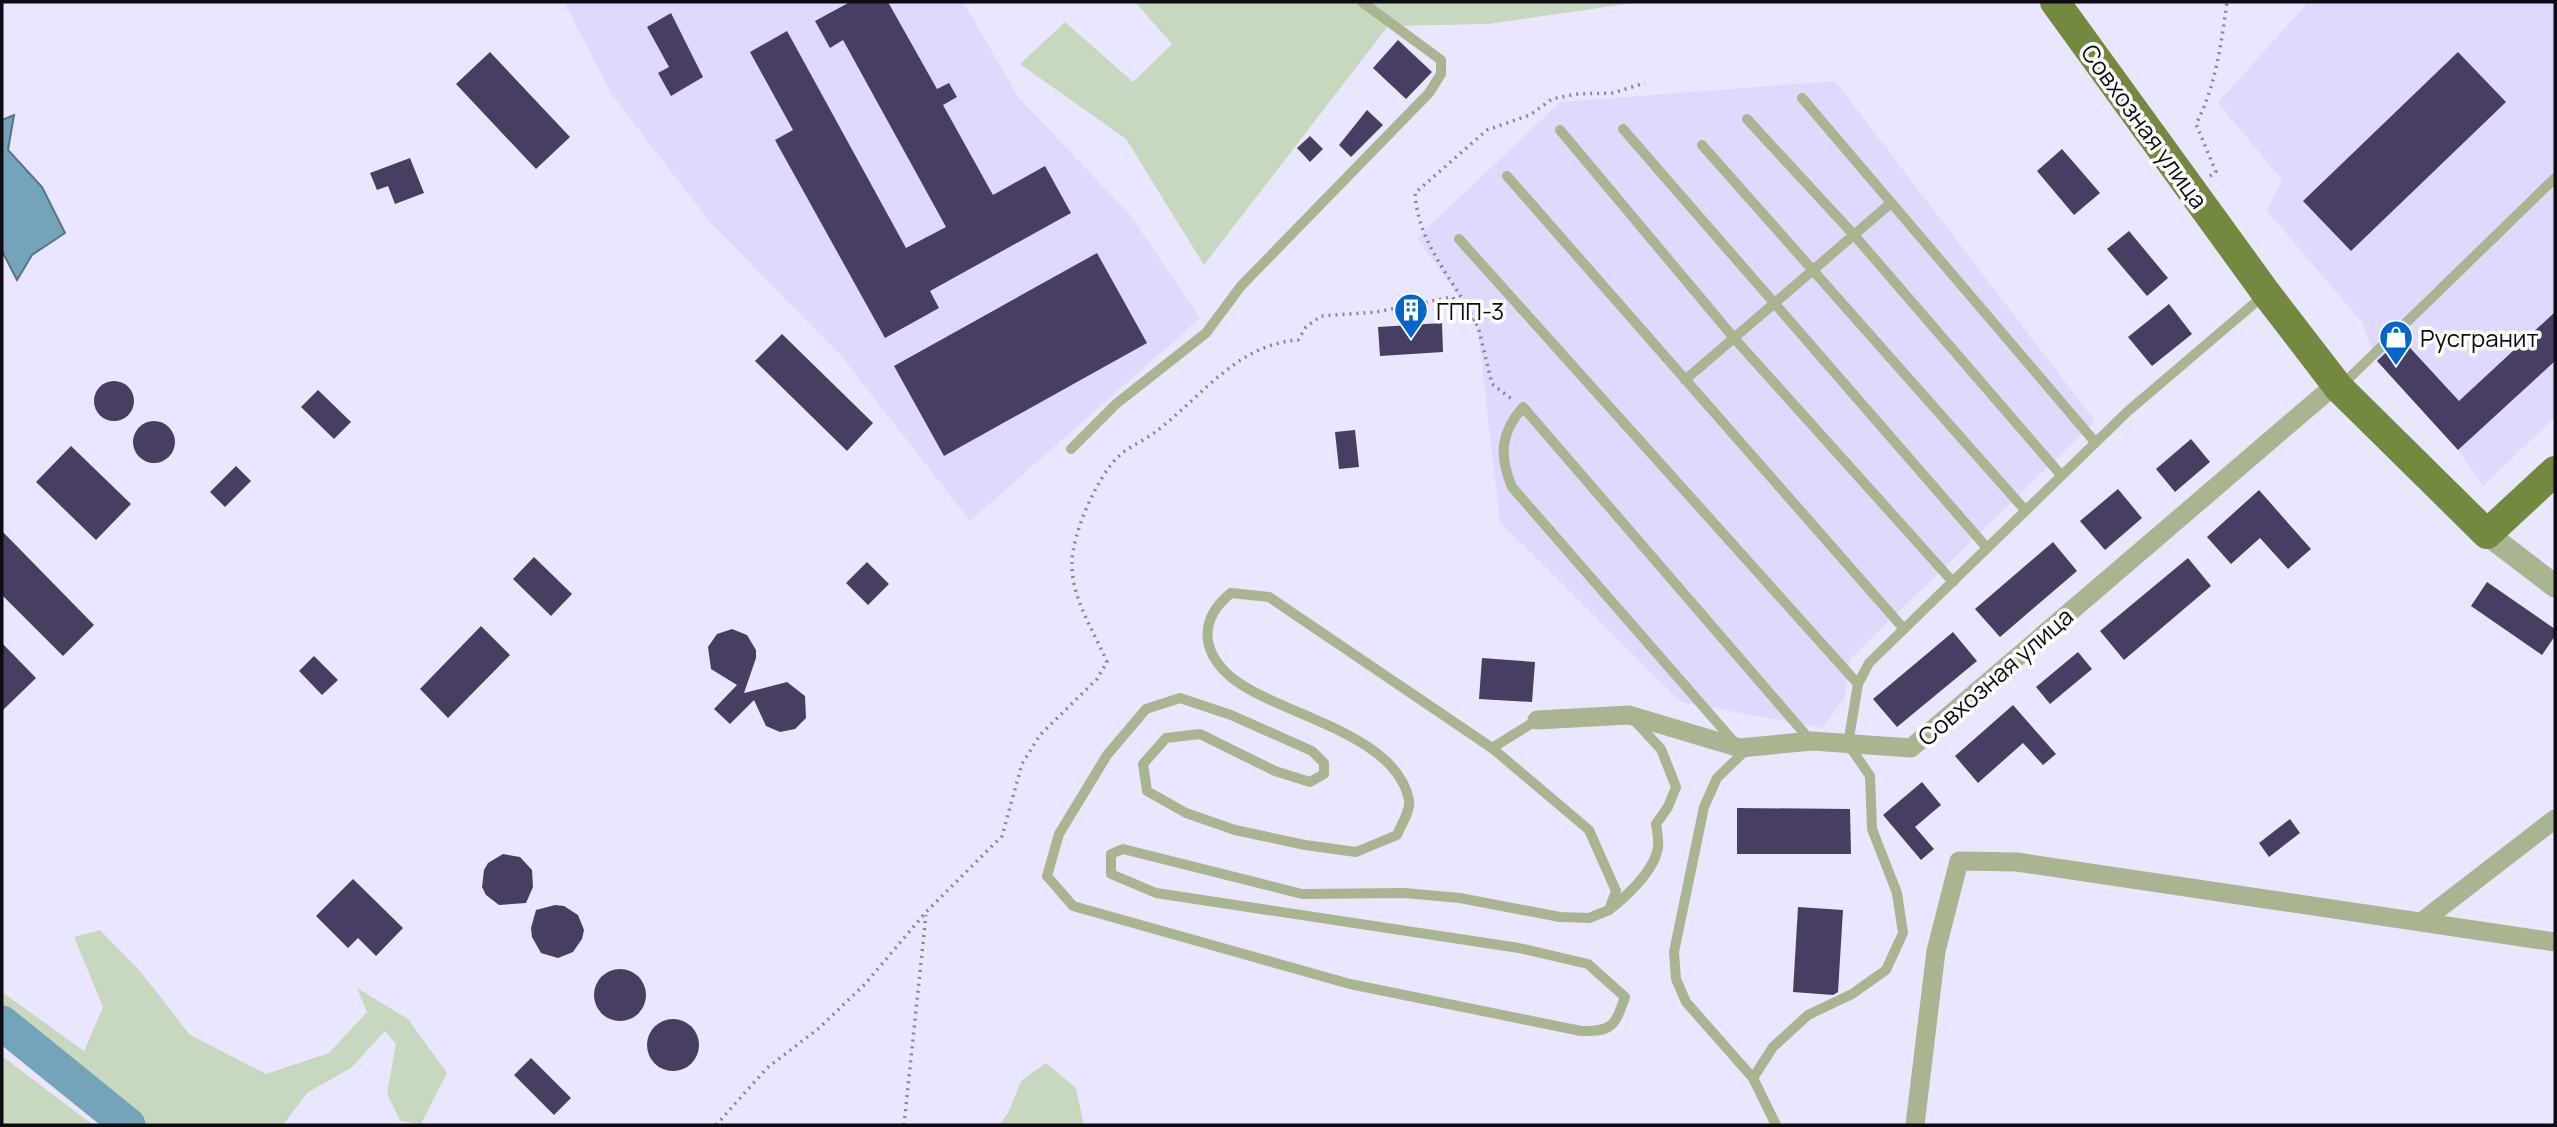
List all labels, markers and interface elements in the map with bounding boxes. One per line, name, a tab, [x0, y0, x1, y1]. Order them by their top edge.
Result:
street label: Совхозная улица	[2074, 37, 2216, 215]
building icon: ГПП-3	[1392, 291, 1430, 340]
place label: ГПП-3	[1436, 294, 1504, 327]
shop icon: Русгранит	[2377, 318, 2415, 367]
place label: Русгранит	[2420, 321, 2539, 354]
street label: Совхозная улица	[1910, 599, 2080, 753]

